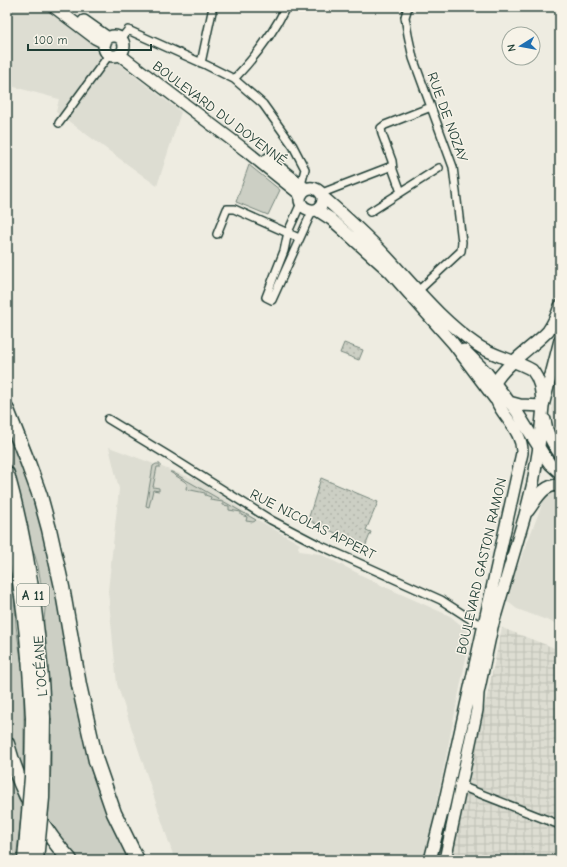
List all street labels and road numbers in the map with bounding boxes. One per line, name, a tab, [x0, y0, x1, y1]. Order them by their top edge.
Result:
street label: BOULEVARD DU DOYENNÉ	[149, 57, 290, 169]
street label: RUE DE NOZAY	[423, 70, 472, 165]
street label: BOULEVARD GASTON RAMON	[453, 476, 510, 656]
street label: RUE NICOLAS APPERT	[247, 485, 379, 564]
road number: A 11	[17, 584, 49, 606]
street label: L’OCÉANE	[30, 635, 51, 697]

